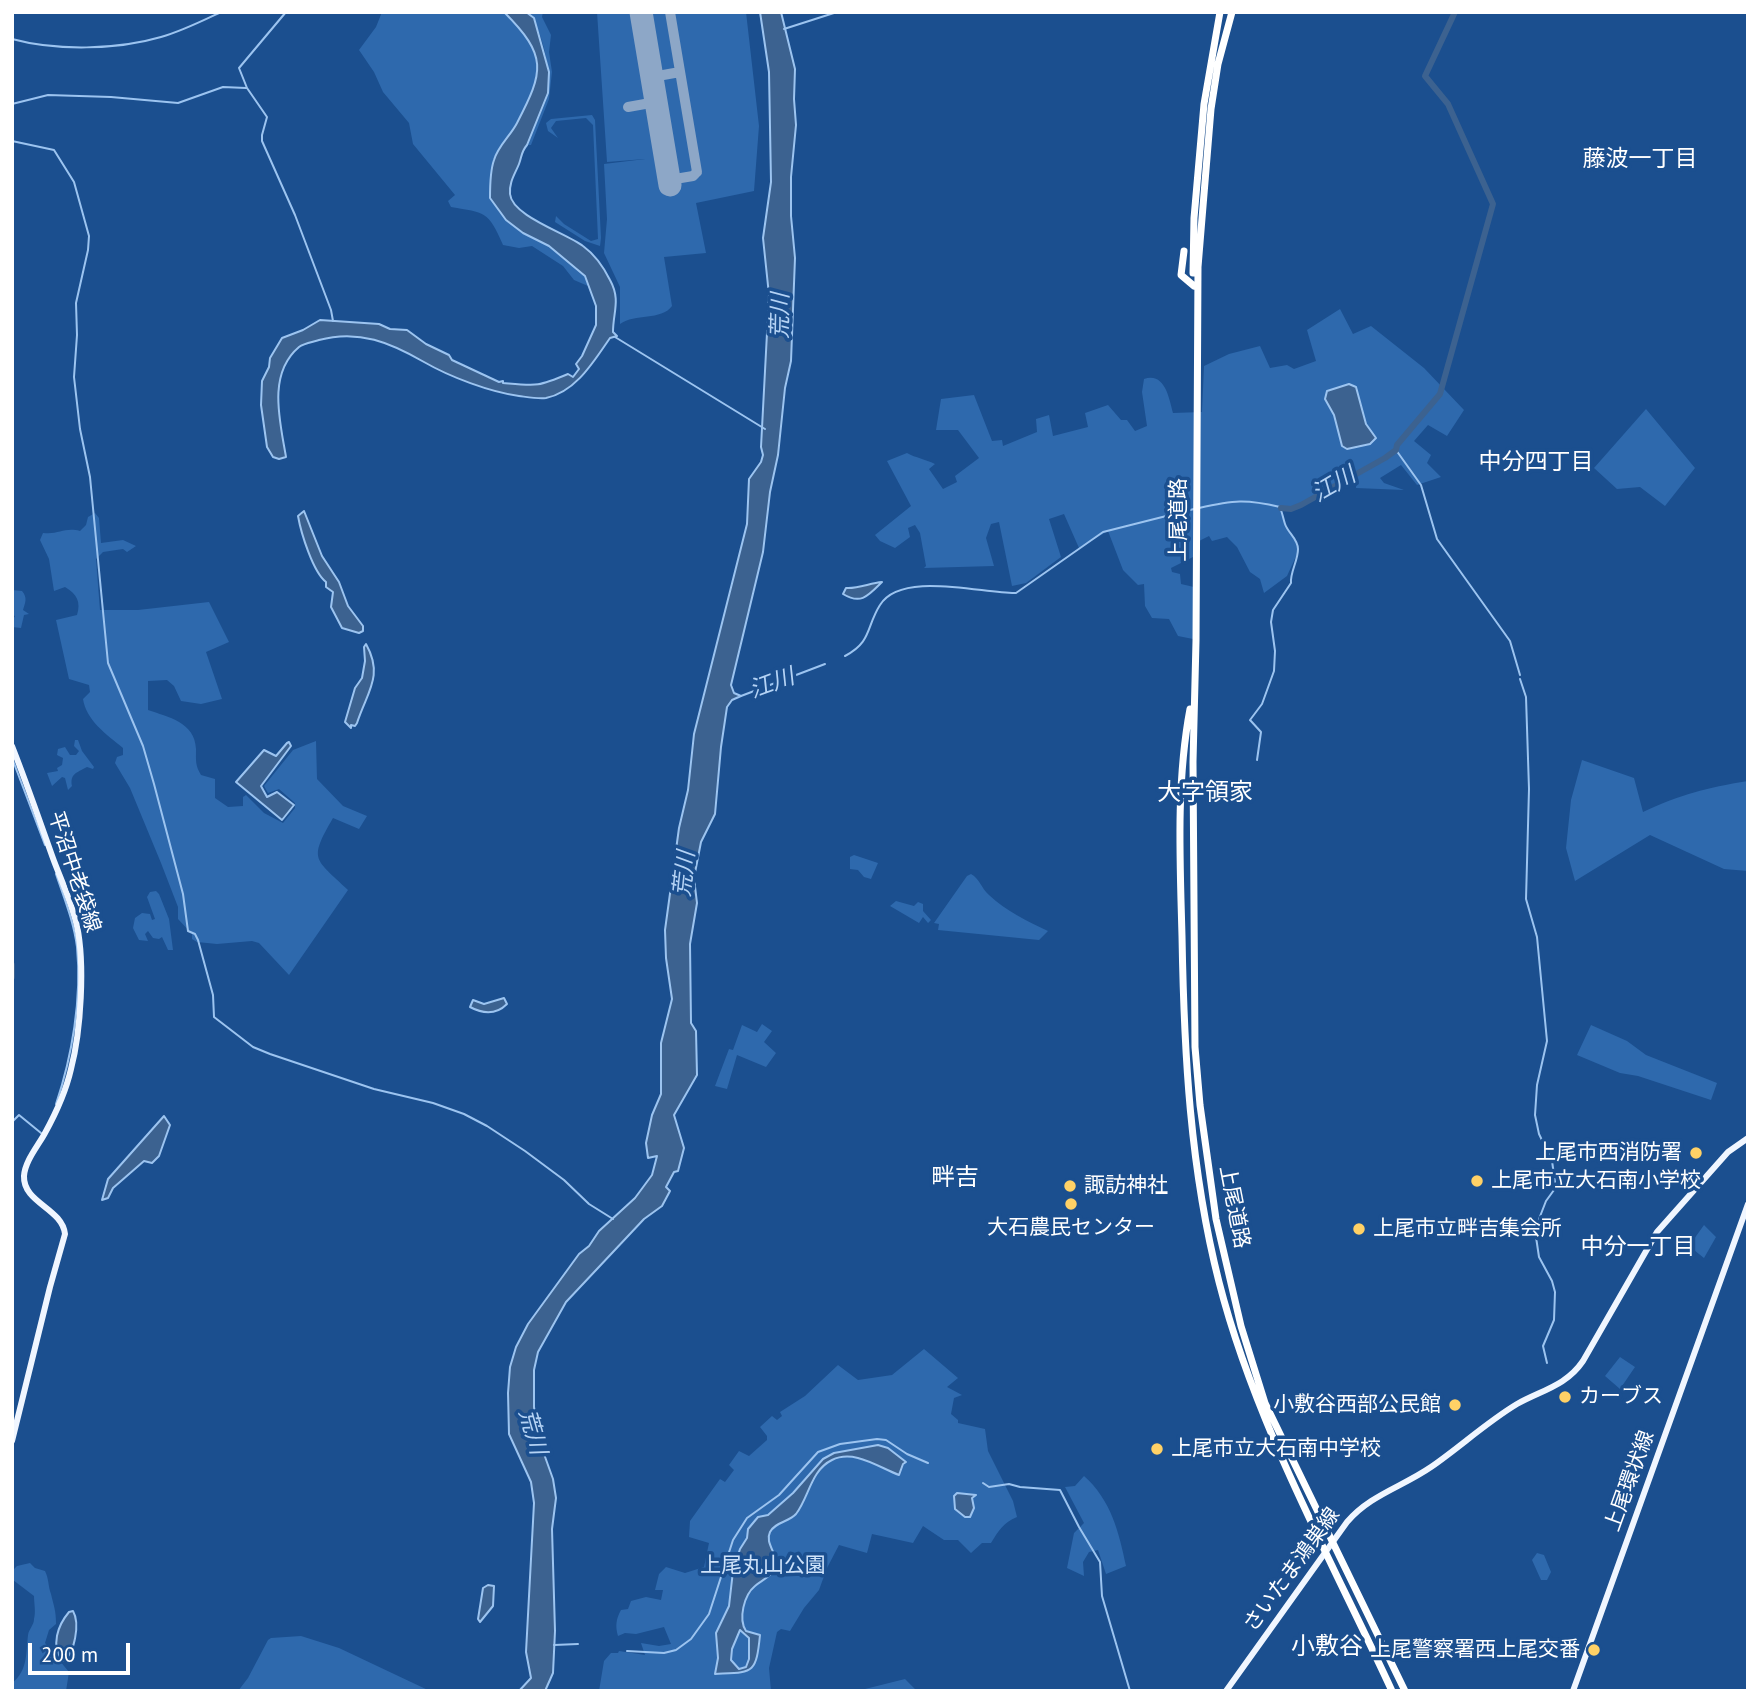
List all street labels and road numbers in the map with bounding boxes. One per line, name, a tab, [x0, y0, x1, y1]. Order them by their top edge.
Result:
street label: 上尾道路	[1166, 478, 1192, 562]
street label: 平沼中老袋線	[43, 808, 105, 936]
street label: 上尾道路	[1214, 1163, 1254, 1251]
street label: 上尾環状線	[1600, 1427, 1660, 1535]
street label: さいたま鴻巣線	[1239, 1503, 1345, 1637]

